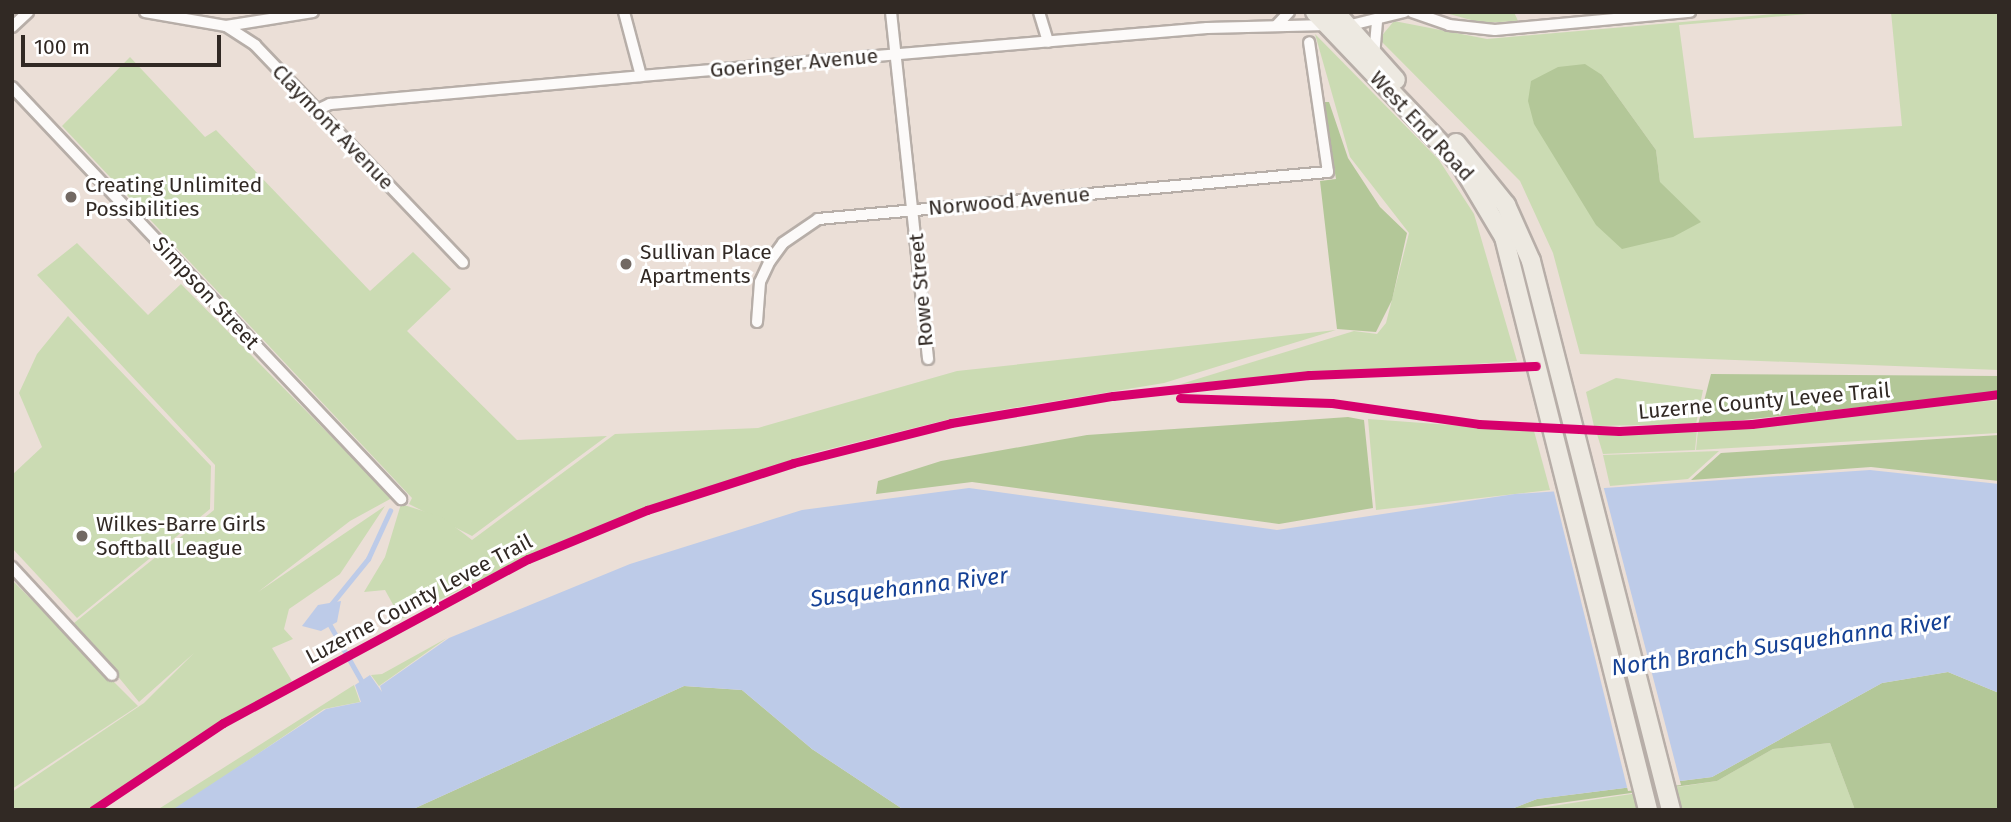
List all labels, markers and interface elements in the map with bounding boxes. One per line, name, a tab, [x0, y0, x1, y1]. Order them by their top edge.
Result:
scale bar	[24, 21, 224, 65]
text: 100 m	[34, 34, 90, 60]
street label: Goeringer Avenue	[709, 43, 879, 83]
street label: Claymont Avenue	[267, 59, 399, 195]
street label: West End Road	[1365, 66, 1479, 186]
place label: Creating Unlimited Possibilities	[85, 172, 262, 222]
street label: Norwood Avenue	[927, 181, 1091, 221]
marker: Creating Unlimited Possibilities	[63, 189, 79, 205]
street label: Simpson Street	[147, 231, 265, 355]
street label: Rowe Street	[903, 232, 939, 348]
place label: Sullivan Place Apartments	[640, 239, 772, 289]
marker: Sullivan Place Apartments	[618, 256, 634, 272]
street label: Luzerne County Levee Trail	[1637, 377, 1891, 425]
place label: Wilkes-Barre Girls Softball League	[96, 511, 266, 561]
marker: Wilkes-Barre Girls Softball League	[74, 528, 90, 544]
street label: Luzerne County Levee Trail	[301, 529, 537, 669]
water label: Susquehanna River	[809, 561, 1009, 613]
water label: North Branch Susquehanna River	[1610, 607, 1952, 681]

